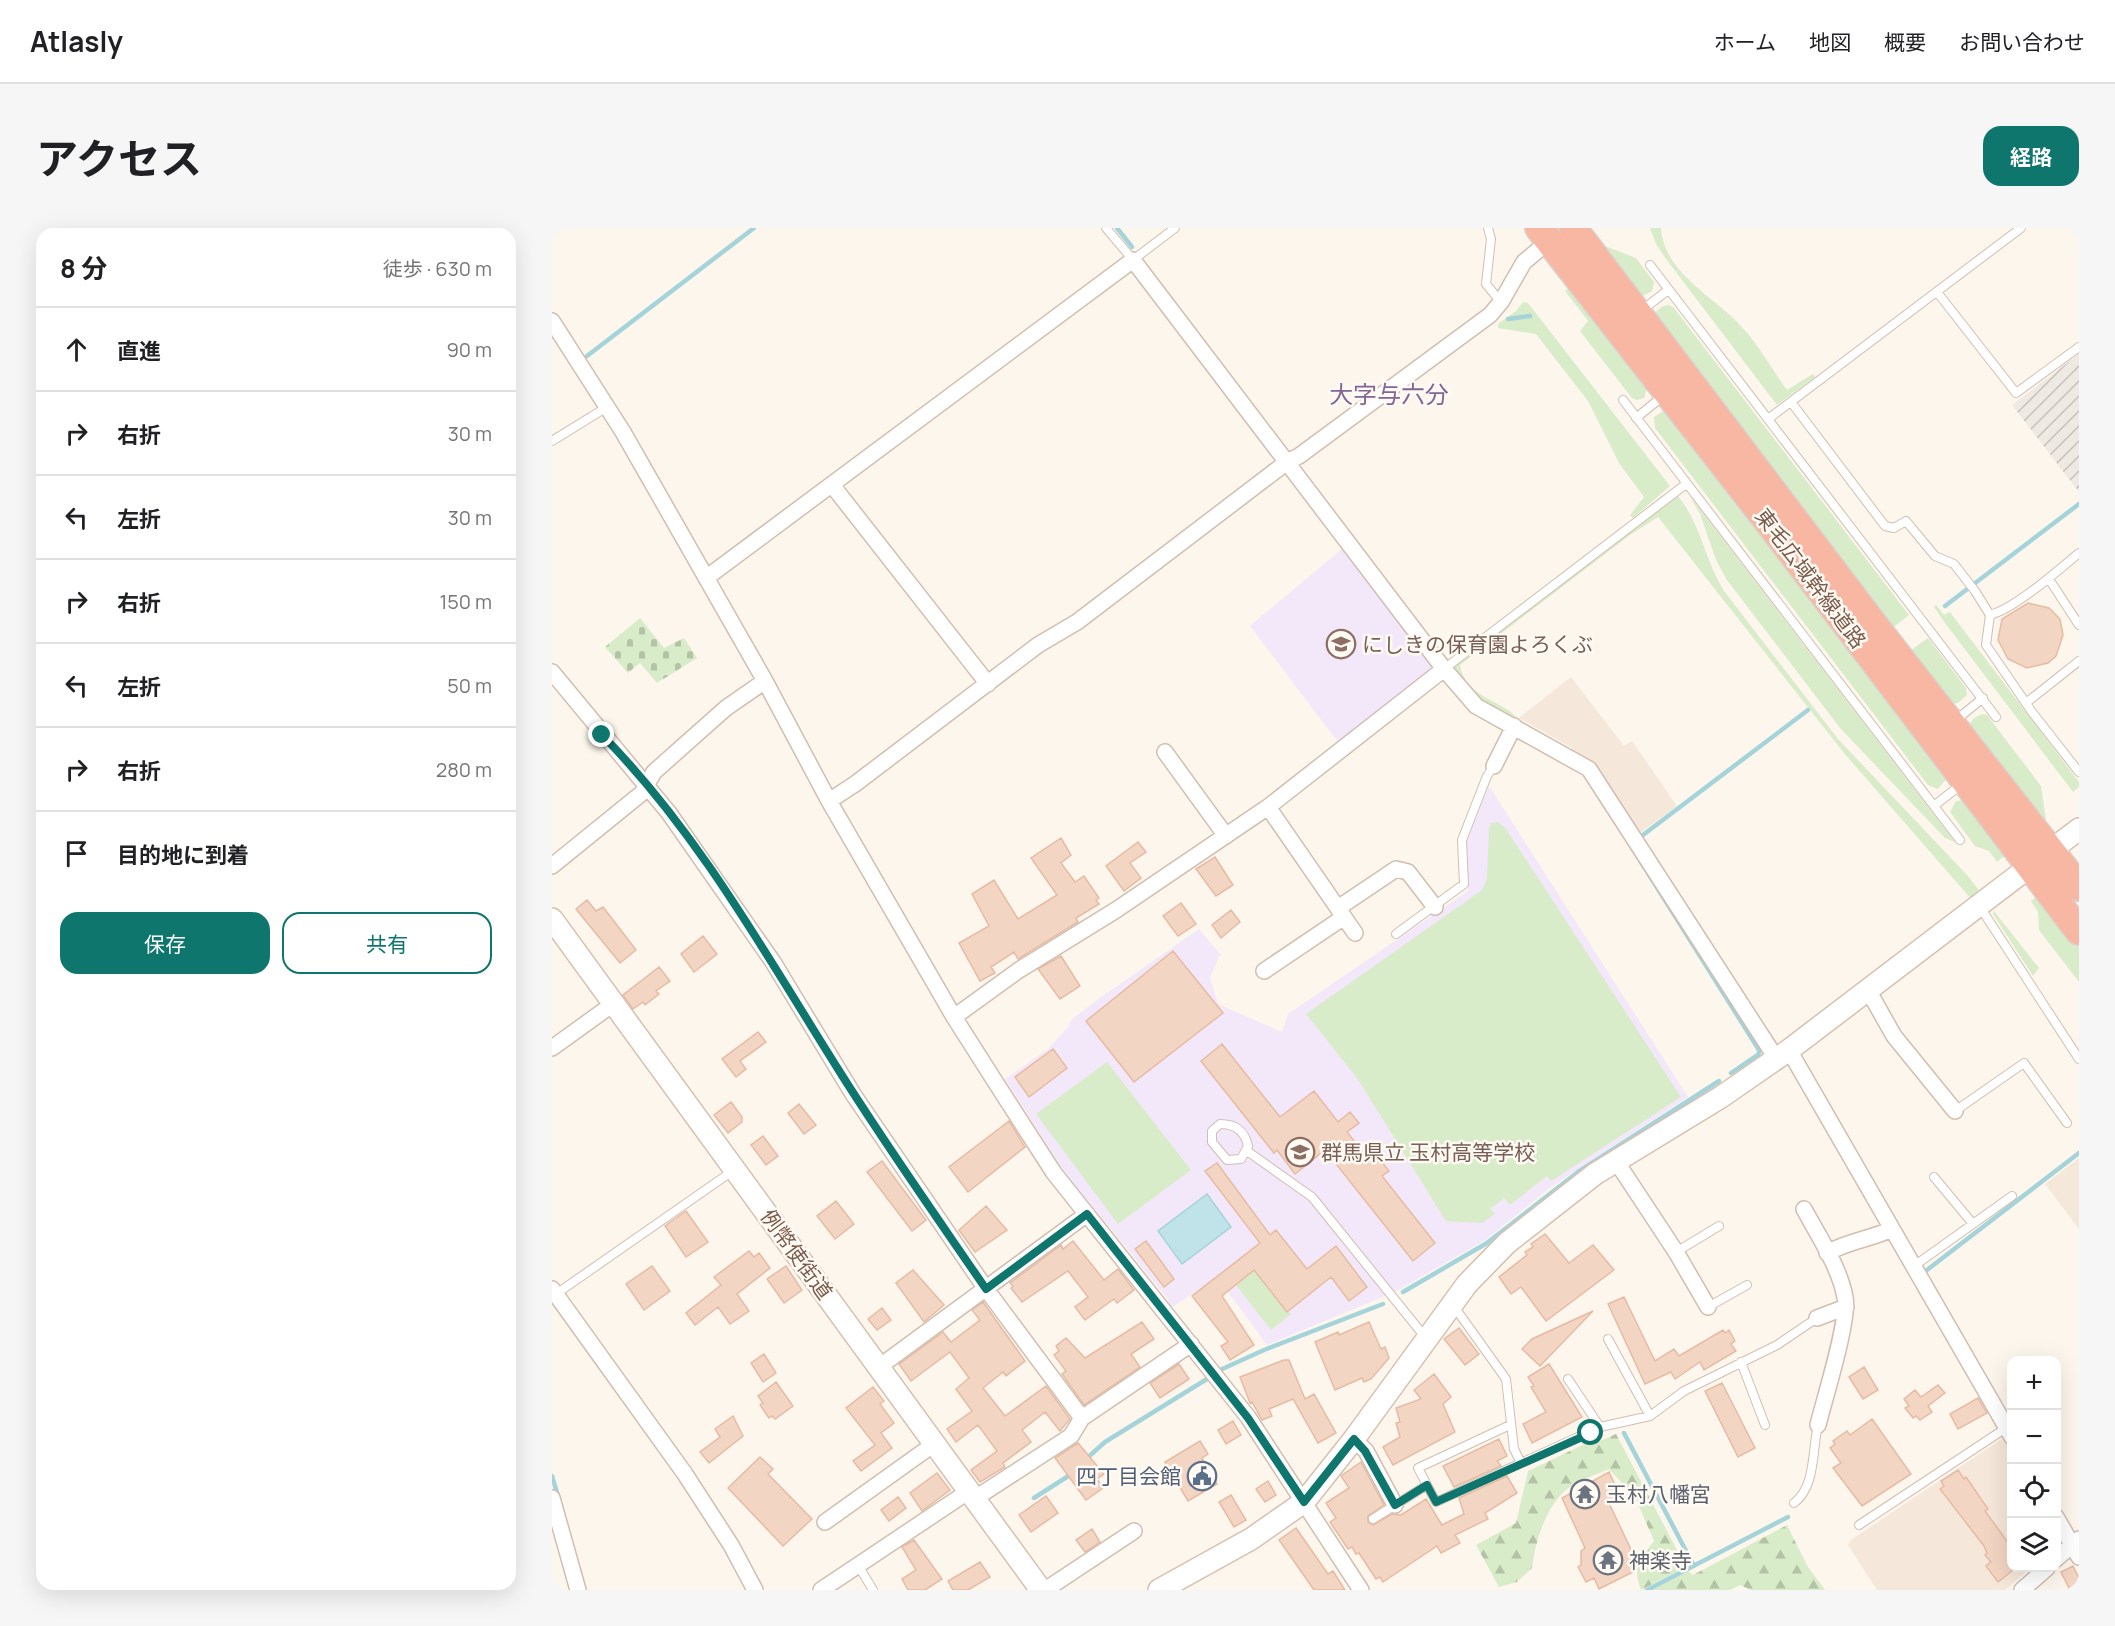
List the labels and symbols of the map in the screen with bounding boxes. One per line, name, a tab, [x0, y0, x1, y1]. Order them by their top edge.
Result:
district label: 大字与六分	[1329, 377, 1449, 410]
street label: 東毛広域幹線道路	[1749, 502, 1873, 654]
school or university icon: にしきの保育園よろくぶ	[1325, 628, 1357, 660]
place label: にしきの保育園よろくぶ	[1362, 630, 1593, 658]
route end	[588, 721, 614, 747]
school or university icon: 群馬県立 玉村高等学校	[1284, 1136, 1316, 1168]
place label: 群馬県立 玉村高等学校	[1321, 1138, 1535, 1166]
street label: 例幣使街道	[755, 1203, 839, 1305]
route start	[1577, 1419, 1603, 1445]
public building icon: 四丁目会館	[1186, 1460, 1218, 1492]
place label: 四丁目会館	[1076, 1462, 1181, 1490]
temple icon: 玉村八幡宮	[1569, 1478, 1601, 1510]
place label: 玉村八幡宮	[1606, 1480, 1711, 1508]
temple icon: 神楽寺	[1592, 1544, 1624, 1576]
place label: 神楽寺	[1629, 1546, 1692, 1574]

